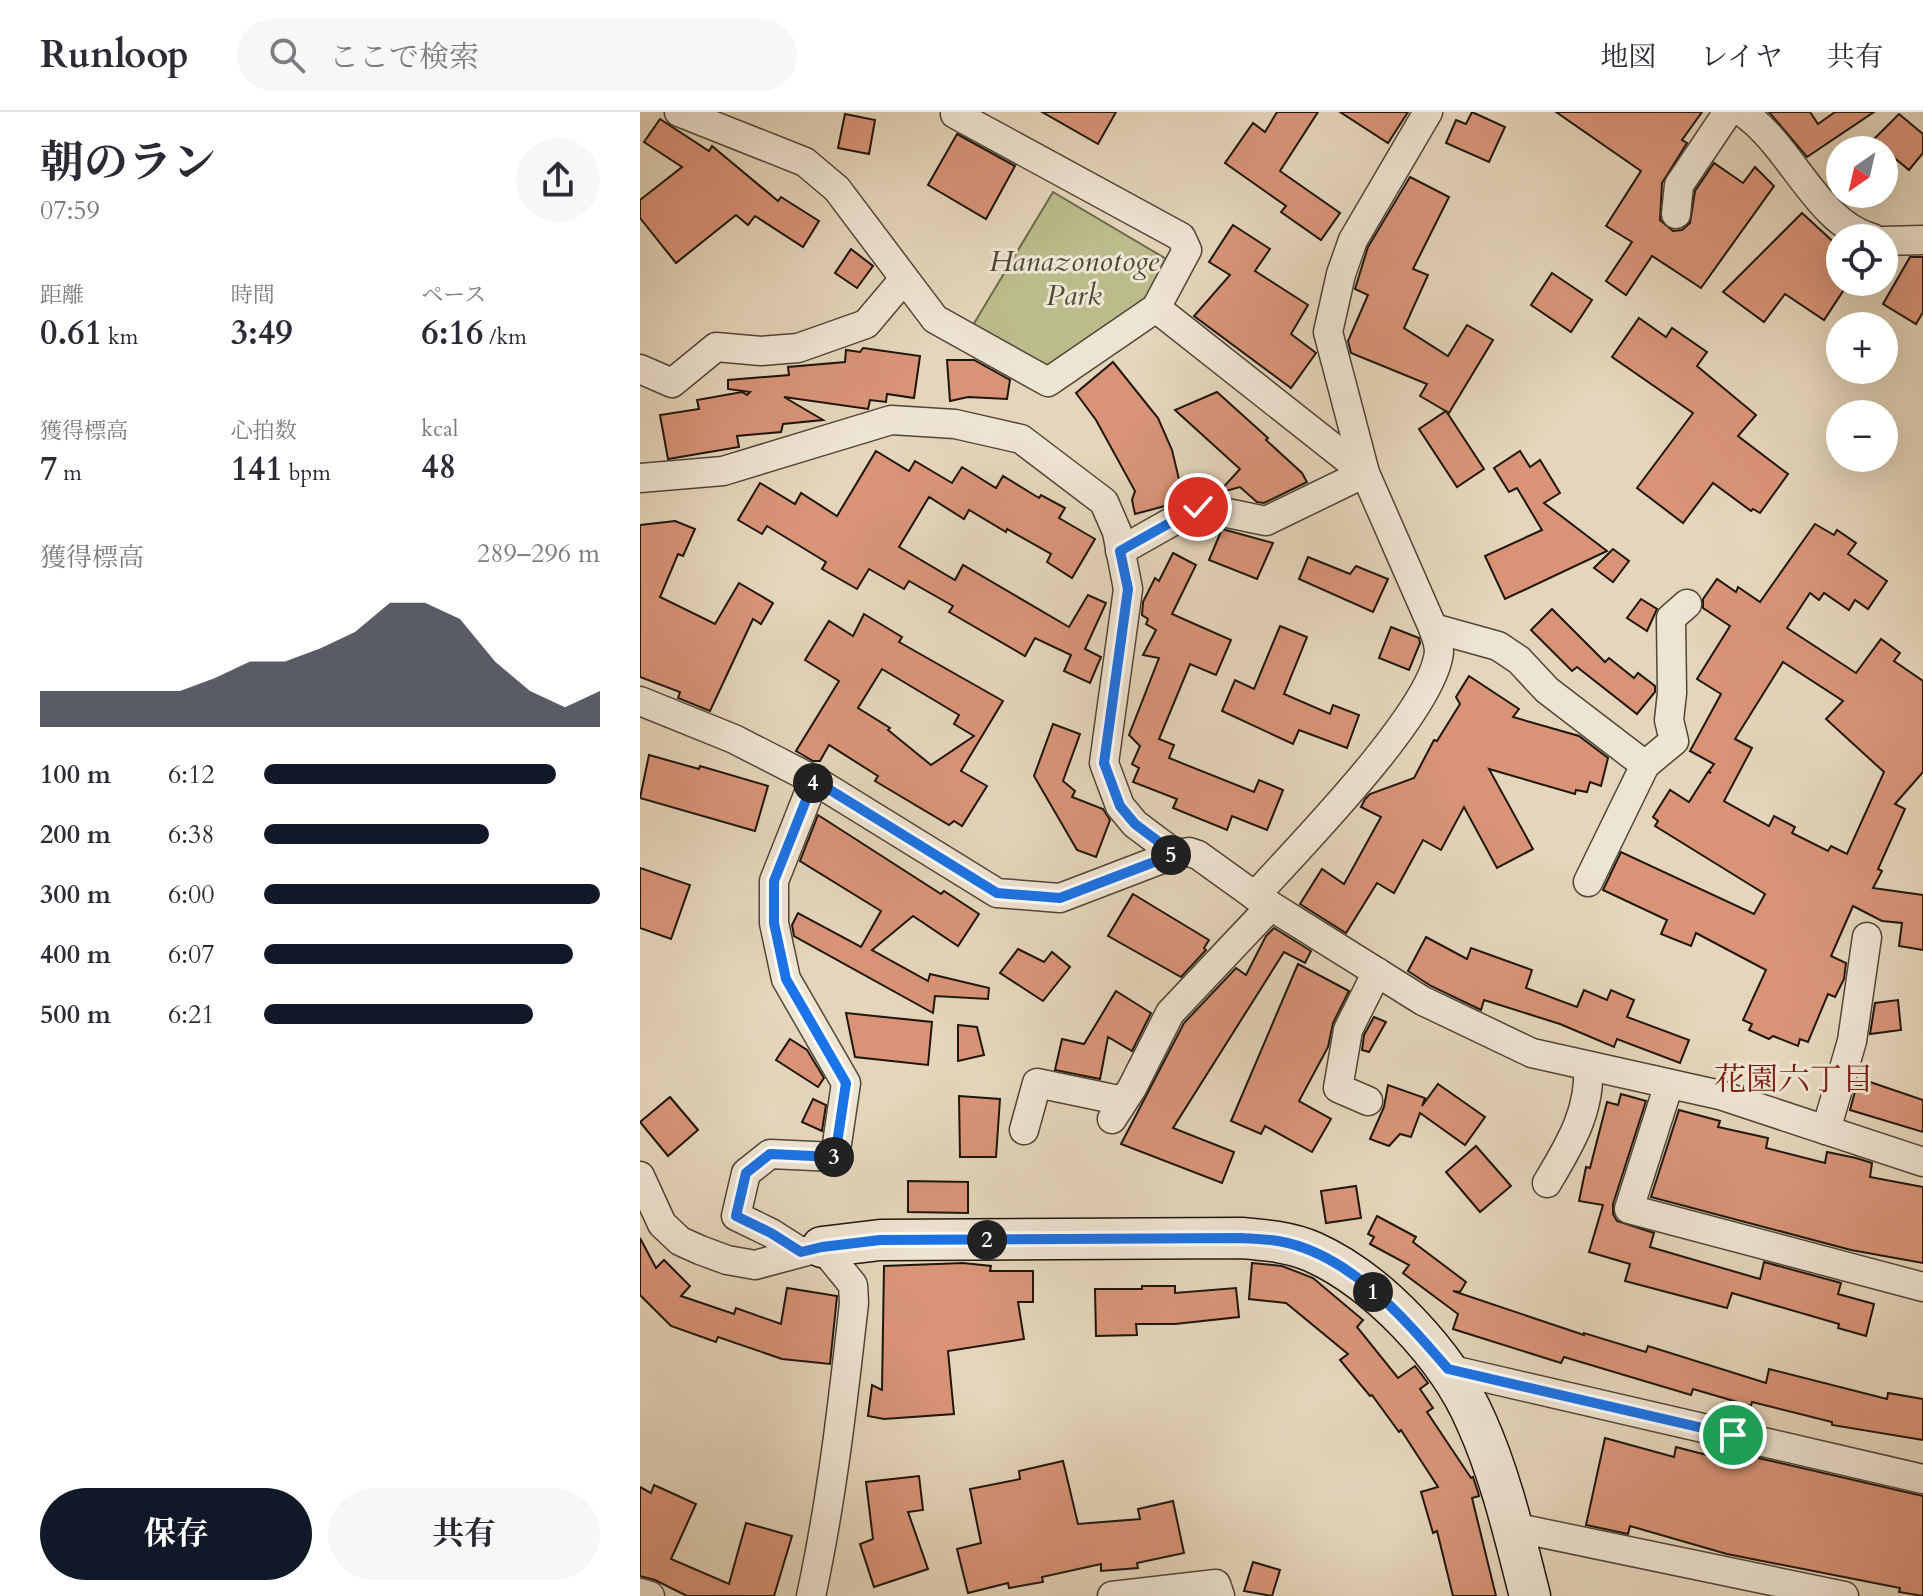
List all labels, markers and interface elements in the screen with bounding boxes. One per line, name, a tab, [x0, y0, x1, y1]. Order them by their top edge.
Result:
search box	[237, 19, 797, 91]
text: Runloop	[40, 29, 189, 81]
icon: search	[265, 33, 309, 77]
text: ここで検索	[329, 37, 479, 78]
text: 地図	[1600, 38, 1656, 76]
text: レイヤ	[1700, 38, 1783, 76]
text: 共有	[1827, 38, 1883, 76]
text: 朝のラン	[40, 133, 216, 193]
north arrow	[1826, 136, 1898, 208]
map controls	[1826, 136, 1898, 472]
button: share	[516, 138, 600, 222]
text: 07:59	[40, 193, 100, 228]
button: locate	[1826, 224, 1898, 296]
park label: Hanazonotoge Park	[989, 241, 1160, 316]
text: 距離	[40, 280, 84, 310]
text: 時間	[231, 280, 275, 310]
text: ペース	[421, 280, 486, 310]
text: 0.61	[40, 310, 102, 356]
text: 3:49	[231, 310, 293, 356]
text: 6:16	[421, 310, 483, 356]
button: +	[1826, 312, 1898, 384]
text: km	[102, 322, 138, 352]
text: /km	[483, 322, 527, 352]
button: −	[1826, 400, 1898, 472]
text: kcal	[421, 414, 458, 444]
text: 獲得標高	[40, 416, 128, 446]
text: 心拍数	[231, 416, 297, 446]
text: 48	[421, 444, 456, 490]
text: 7	[40, 446, 57, 492]
text: 141	[231, 446, 283, 492]
text: m	[57, 458, 82, 488]
text: bpm	[283, 458, 331, 488]
pin	[1164, 473, 1232, 541]
icon: check	[1176, 485, 1220, 529]
text: 289–296 m	[477, 536, 600, 571]
text: 獲得標高	[40, 540, 144, 575]
text: 100 m	[40, 757, 111, 792]
text: 6:12	[168, 757, 215, 792]
pin: 4	[793, 763, 833, 803]
text: 4	[807, 768, 819, 798]
text: 200 m	[40, 817, 111, 852]
text: 6:38	[168, 817, 215, 852]
pin: 5	[1151, 835, 1191, 875]
text: 5	[1165, 840, 1177, 870]
text: 300 m	[40, 877, 111, 912]
text: 6:00	[168, 877, 215, 912]
text: 400 m	[40, 937, 111, 972]
text: 6:07	[168, 937, 215, 972]
text: 500 m	[40, 997, 111, 1032]
text: 6:21	[168, 997, 215, 1032]
district label: 花園六丁目	[1714, 1058, 1874, 1102]
pin: 3	[814, 1137, 854, 1177]
text: 3	[828, 1142, 840, 1172]
pin: 2	[967, 1220, 1007, 1260]
text: 2	[981, 1225, 993, 1255]
pin: 1	[1353, 1272, 1393, 1312]
text: 1	[1367, 1277, 1379, 1307]
pin	[1699, 1401, 1767, 1469]
icon: arrive	[1711, 1413, 1755, 1457]
button: 保存	[40, 1488, 312, 1580]
button: 共有	[328, 1488, 600, 1580]

